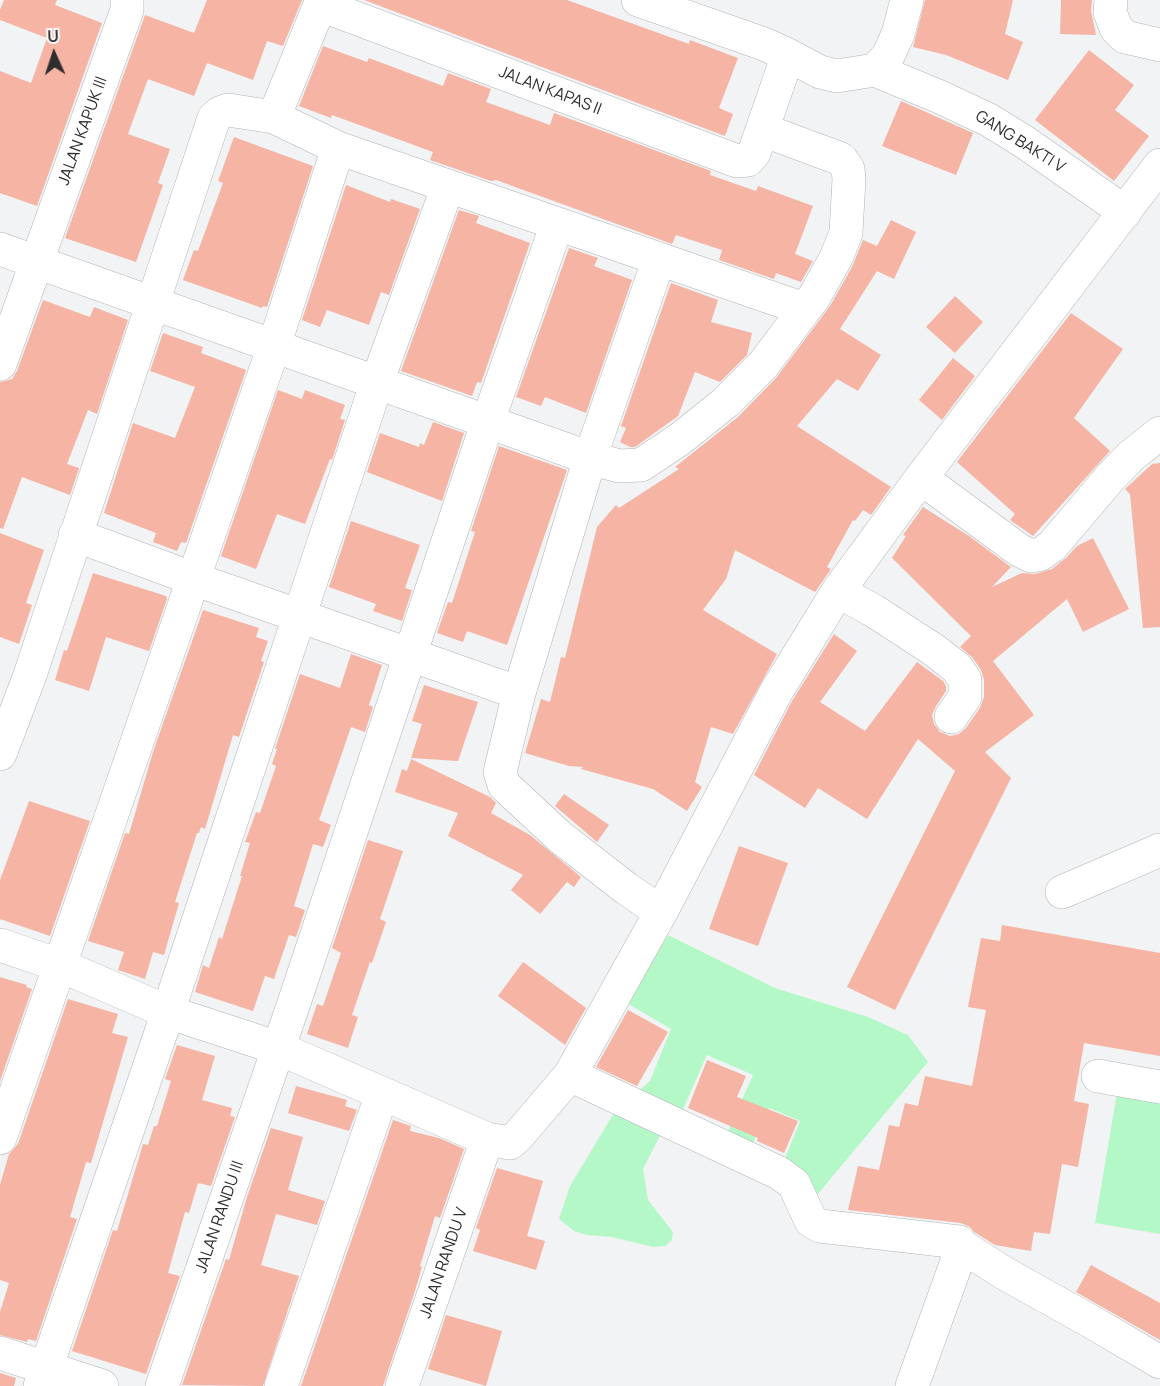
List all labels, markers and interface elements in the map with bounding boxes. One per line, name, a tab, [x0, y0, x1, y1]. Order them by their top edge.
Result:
north arrow	[24, 24, 84, 84]
text: U	[47, 25, 59, 47]
street label: JALAN KAPAS II	[496, 63, 604, 119]
street label: JALAN KAPUK III	[54, 74, 112, 188]
street label: GANG BAKTI V	[972, 107, 1068, 177]
street label: JALAN RANDU III	[192, 1158, 248, 1276]
street label: JALAN RANDU V	[416, 1205, 472, 1321]

